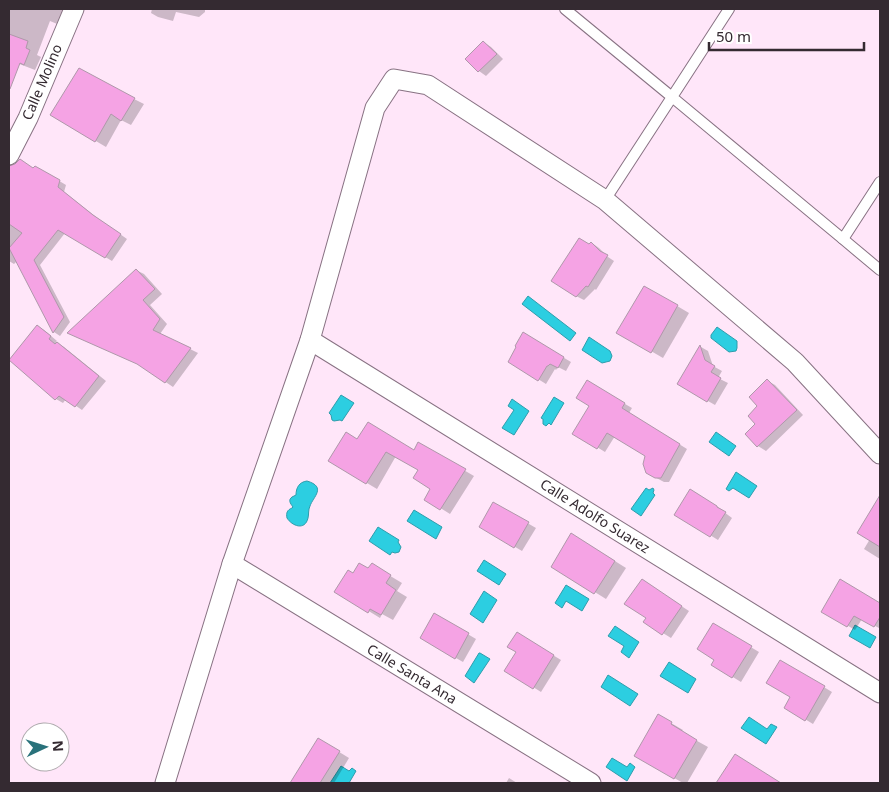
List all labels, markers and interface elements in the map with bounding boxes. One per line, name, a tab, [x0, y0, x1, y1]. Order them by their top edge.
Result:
scale bar	[709, 20, 864, 52]
text: 50 m	[716, 26, 751, 46]
street label: Calle Molino	[17, 41, 66, 123]
street label: Calle Adolfo Suarez	[537, 474, 654, 557]
street label: Calle Santa Ana	[364, 639, 461, 708]
north arrow	[20, 722, 70, 772]
text: N	[49, 740, 68, 752]

